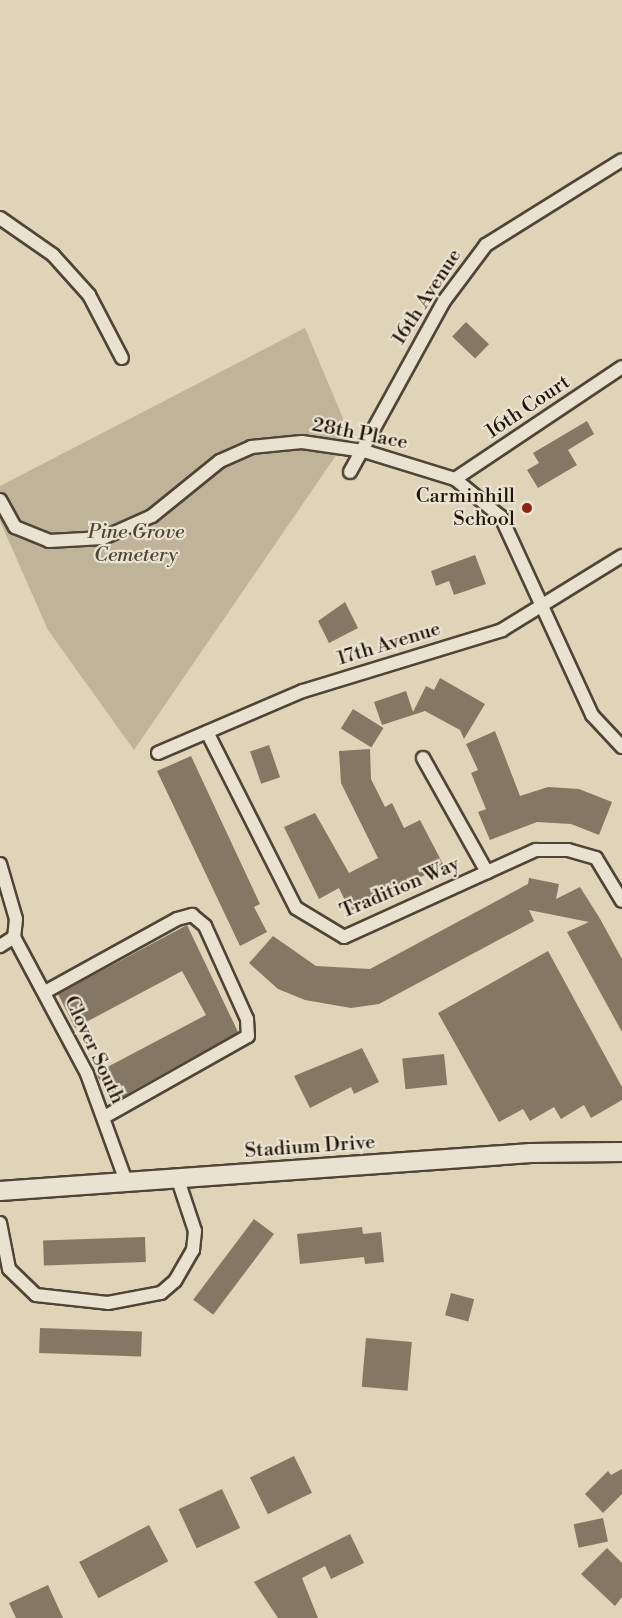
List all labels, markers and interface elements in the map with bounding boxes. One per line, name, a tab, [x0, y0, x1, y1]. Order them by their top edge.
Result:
street label: 16th Avenue	[387, 245, 467, 349]
street label: 16th Court	[481, 370, 575, 444]
street label: 28th Place	[310, 413, 410, 455]
place label: Carminhill School	[416, 484, 515, 531]
marker: Carminhill School	[520, 501, 534, 515]
park label: Pine Grove Cemetery	[88, 521, 184, 568]
street label: 17th Avenue	[334, 617, 444, 671]
street label: Tradition Way	[337, 852, 463, 924]
street label: Clover South	[59, 992, 129, 1108]
street label: Stadium Drive	[244, 1130, 376, 1164]

